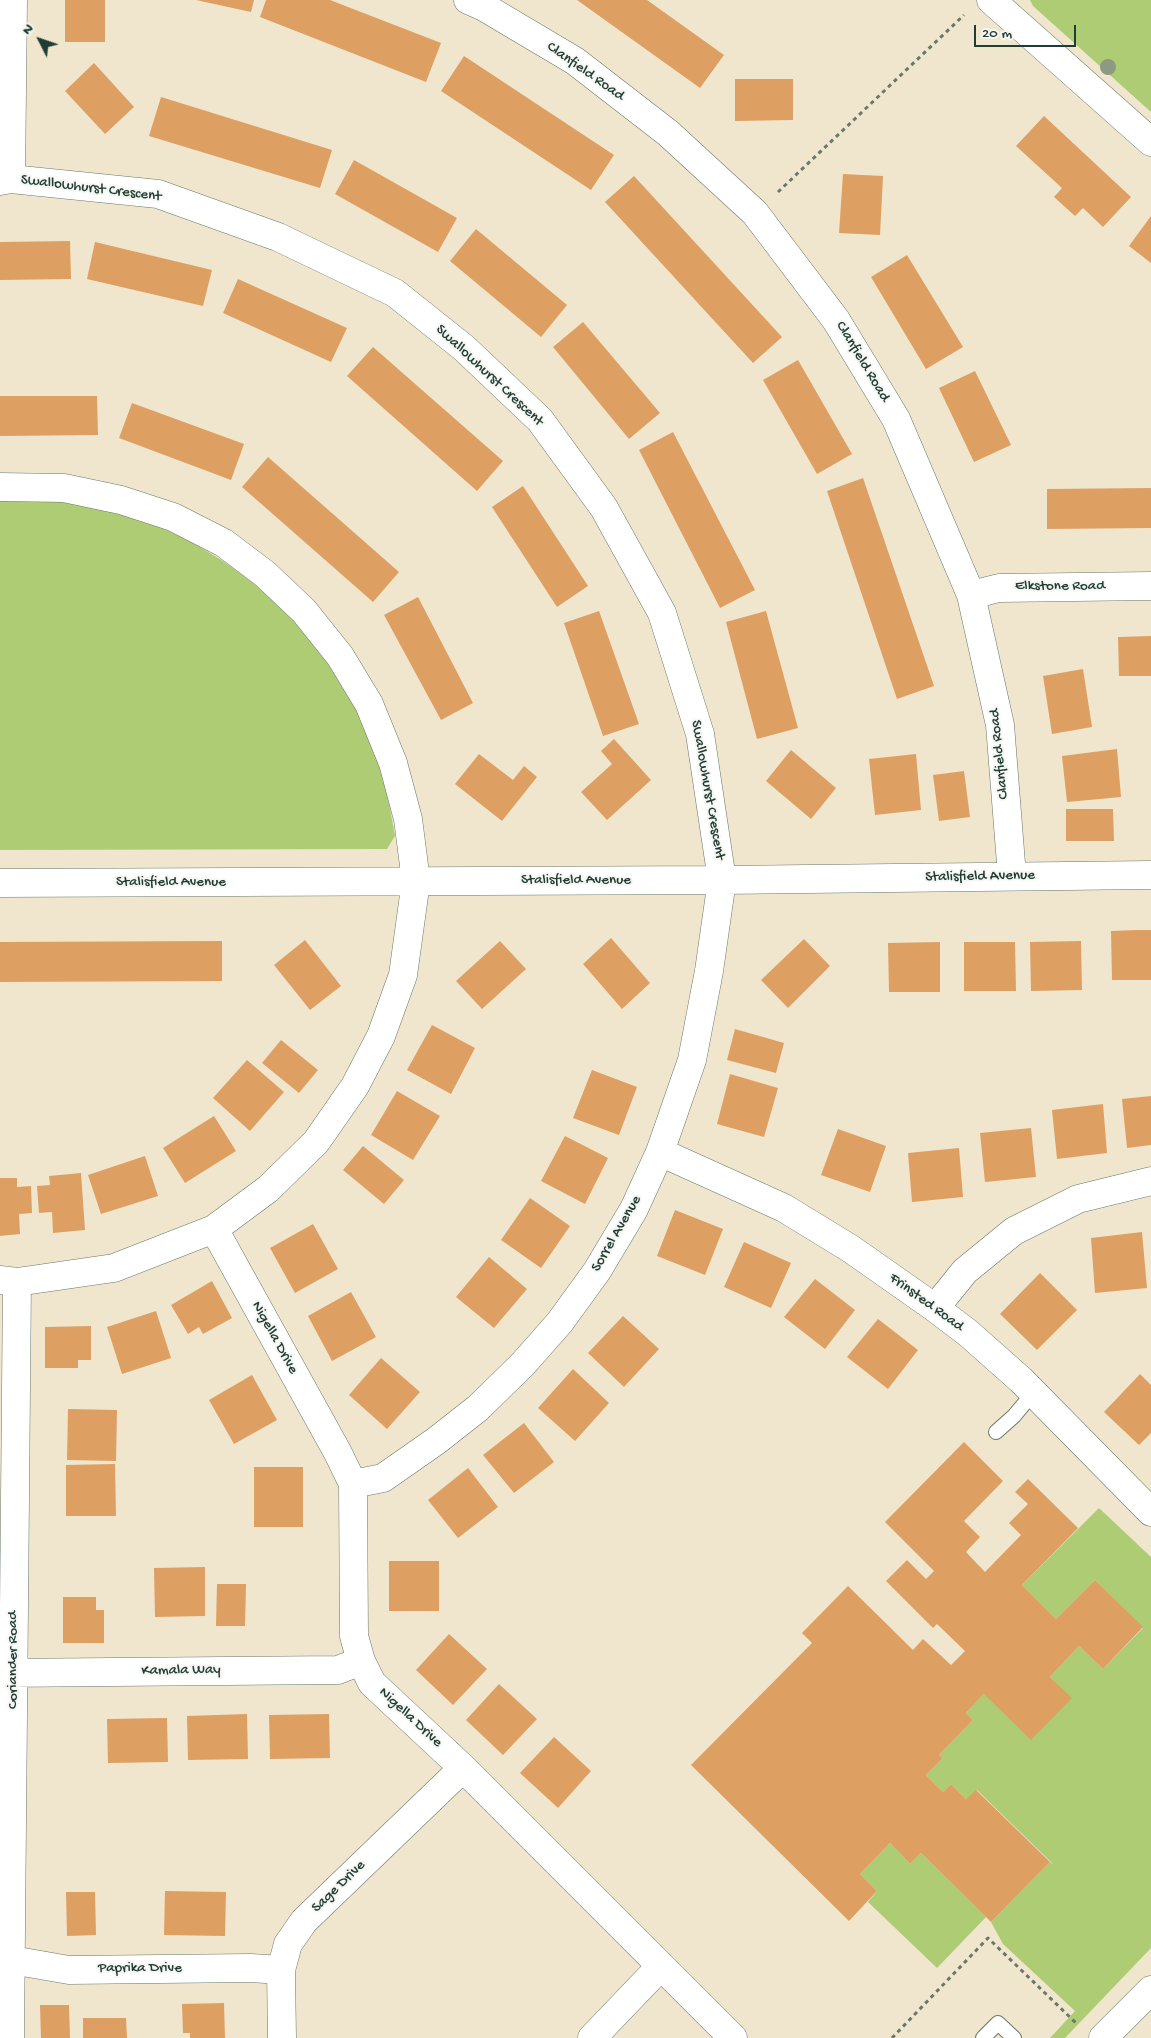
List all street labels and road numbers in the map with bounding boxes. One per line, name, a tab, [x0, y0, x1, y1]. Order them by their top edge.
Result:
street label: Clanfield Road	[543, 39, 627, 105]
street label: Swallowhurst Crescent	[20, 171, 162, 207]
street label: Clanfield Road	[831, 318, 893, 406]
street label: Swallowhurst Crescent	[431, 321, 547, 431]
street label: Elkstone Road	[1015, 578, 1105, 596]
street label: Clanfield Road	[986, 708, 1014, 800]
street label: Swallowhurst Crescent	[686, 719, 728, 861]
street label: Stalisfield Avenue	[925, 867, 1035, 887]
street label: Stalisfield Avenue	[521, 872, 631, 890]
street label: Stalisfield Avenue	[116, 874, 226, 892]
street label: Sorrel Avenue	[588, 1193, 646, 1275]
street label: Frinsted Road	[885, 1270, 967, 1336]
street label: Nigella Drive	[247, 1298, 301, 1378]
street label: Coriander Road	[5, 1611, 23, 1709]
street label: Kamala Way	[141, 1661, 221, 1681]
street label: Nigella Drive	[374, 1684, 446, 1752]
street label: Sage Drive	[308, 1857, 370, 1917]
street label: Paprika Drive	[98, 1960, 182, 1978]

